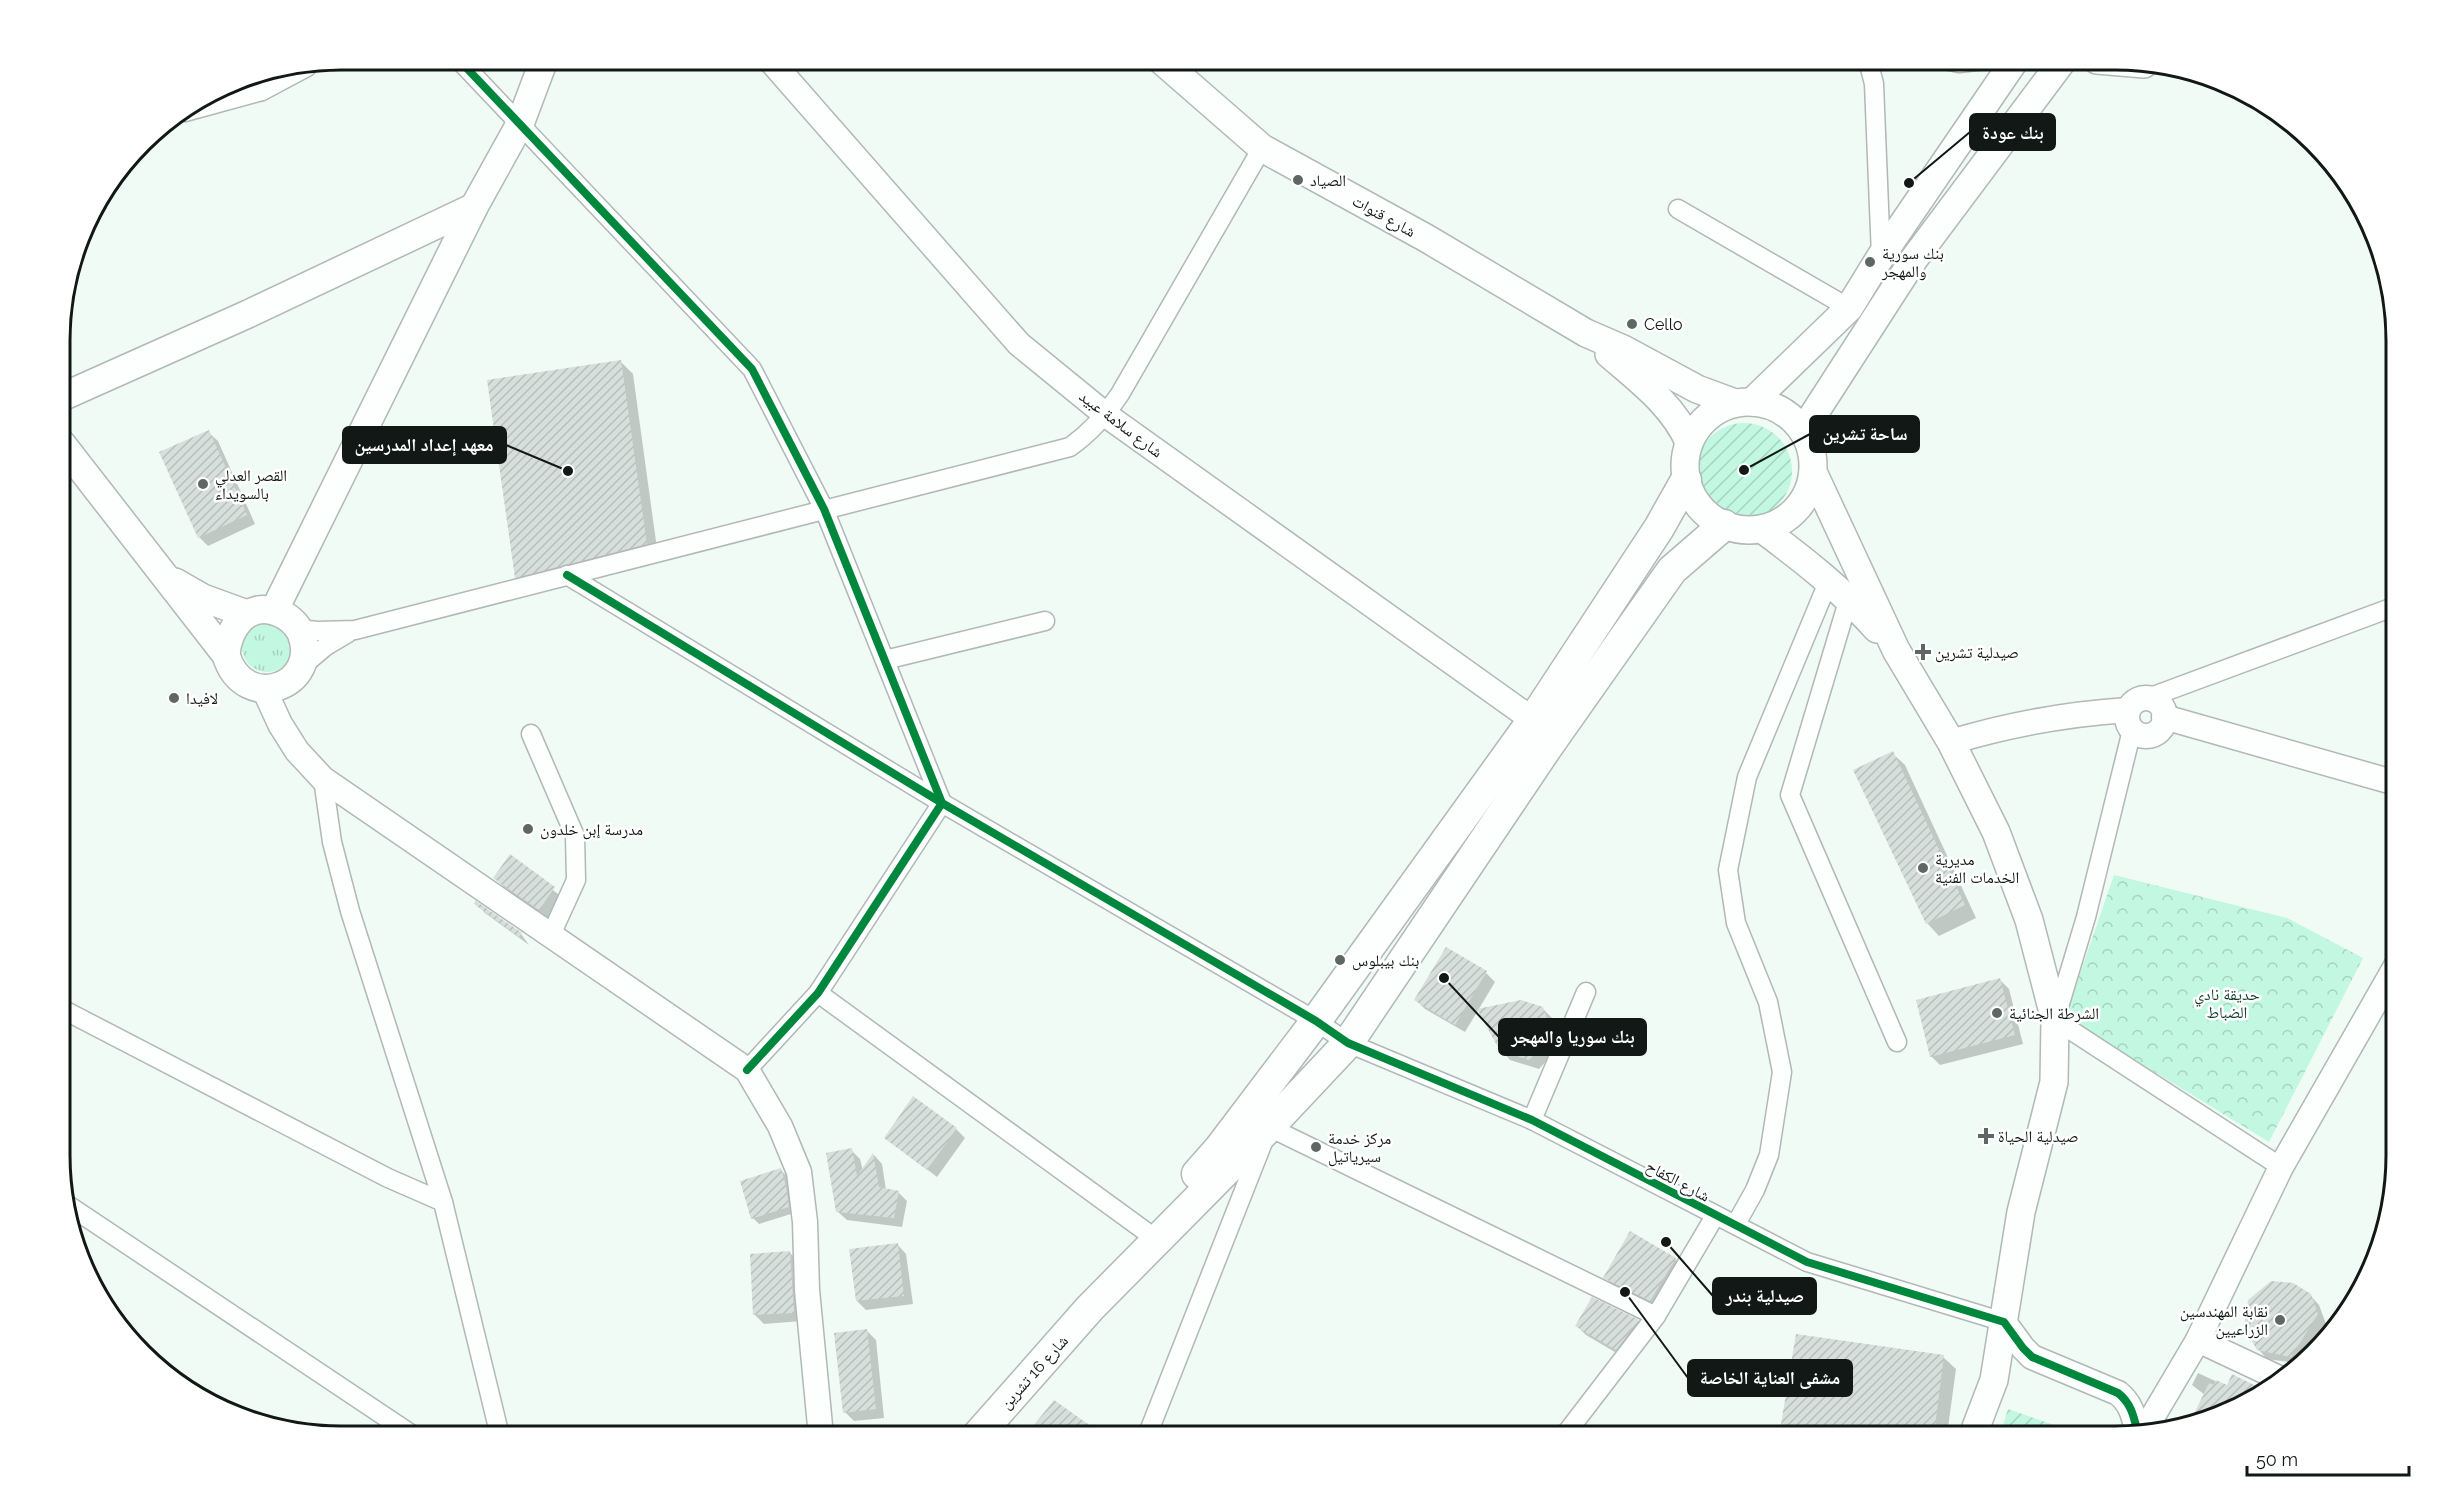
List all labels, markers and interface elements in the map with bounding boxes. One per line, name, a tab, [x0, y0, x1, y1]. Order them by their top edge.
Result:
callout: بنك عودة	[1970, 114, 2055, 150]
text: بنك عودة	[1982, 122, 2044, 144]
place label: الصياد	[1310, 171, 1346, 190]
marker: الصياد	[1291, 173, 1305, 187]
street label: شارع قنوات	[1348, 191, 1419, 242]
place label: بنك سورية والمهجر	[1881, 244, 1944, 281]
marker: بنك سورية والمهجر	[1863, 255, 1877, 269]
place label: Cello	[1644, 315, 1683, 334]
marker: Cello	[1625, 317, 1639, 331]
street label: شارع سلامة عبيد	[1075, 386, 1166, 462]
callout: ساحة تشرين	[1810, 416, 1919, 452]
text: ساحة تشرين	[1823, 423, 1907, 445]
callout: معهد إعداد المدرسين	[343, 427, 506, 463]
text: معهد إعداد المدرسين	[354, 434, 494, 456]
place label: القصر العدلي بالسويداء	[215, 466, 287, 503]
marker: القصر العدلي بالسويداء	[196, 477, 210, 491]
place label: صيدلية تشرين	[1935, 643, 2019, 663]
marker: صيدلية تشرين	[1916, 645, 1930, 659]
place label: لافيدا	[186, 689, 218, 708]
marker: لافيدا	[167, 691, 181, 705]
place label: مدرسة إبن خلدون	[540, 820, 643, 840]
marker: مدرسة إبن خلدون	[521, 822, 535, 836]
place label: مديرية الخدمات الفنية	[1935, 850, 2019, 887]
marker: مديرية الخدمات الفنية	[1916, 861, 1930, 875]
place label: بنك بيبلوس	[1352, 951, 1419, 971]
marker: بنك بيبلوس	[1333, 953, 1347, 967]
park label: حديقة نادي الضباط	[2194, 985, 2260, 1022]
place label: الشرطة الجنائية	[2009, 1004, 2099, 1023]
marker: الشرطة الجنائية	[1990, 1006, 2004, 1020]
callout: بنك سوريا والمهجر	[1499, 1019, 1646, 1055]
text: بنك سوريا والمهجر	[1510, 1026, 1635, 1048]
place label: صيدلية الحياة	[1998, 1127, 2079, 1146]
place label: مركز خدمة سيرياتيل	[1328, 1129, 1391, 1167]
marker: صيدلية الحياة	[1979, 1129, 1993, 1143]
marker: مركز خدمة سيرياتيل	[1309, 1140, 1323, 1154]
street label: شارع الكفاح	[1642, 1156, 1713, 1207]
callout: صيدلية بندر	[1713, 1278, 1816, 1314]
text: صيدلية بندر	[1725, 1285, 1804, 1307]
place label: نقابة المهندسين الزراعيين	[2180, 1302, 2268, 1340]
marker: نقابة المهندسين الزراعيين	[2273, 1313, 2287, 1327]
street label: شارع 16 تشرين	[996, 1331, 1073, 1413]
callout: مشفى العناية الخاصة	[1688, 1360, 1852, 1396]
text: مشفى العناية الخاصة	[1700, 1367, 1840, 1389]
scale bar	[2247, 1439, 2409, 1477]
text: 50 m	[2256, 1449, 2298, 1470]

